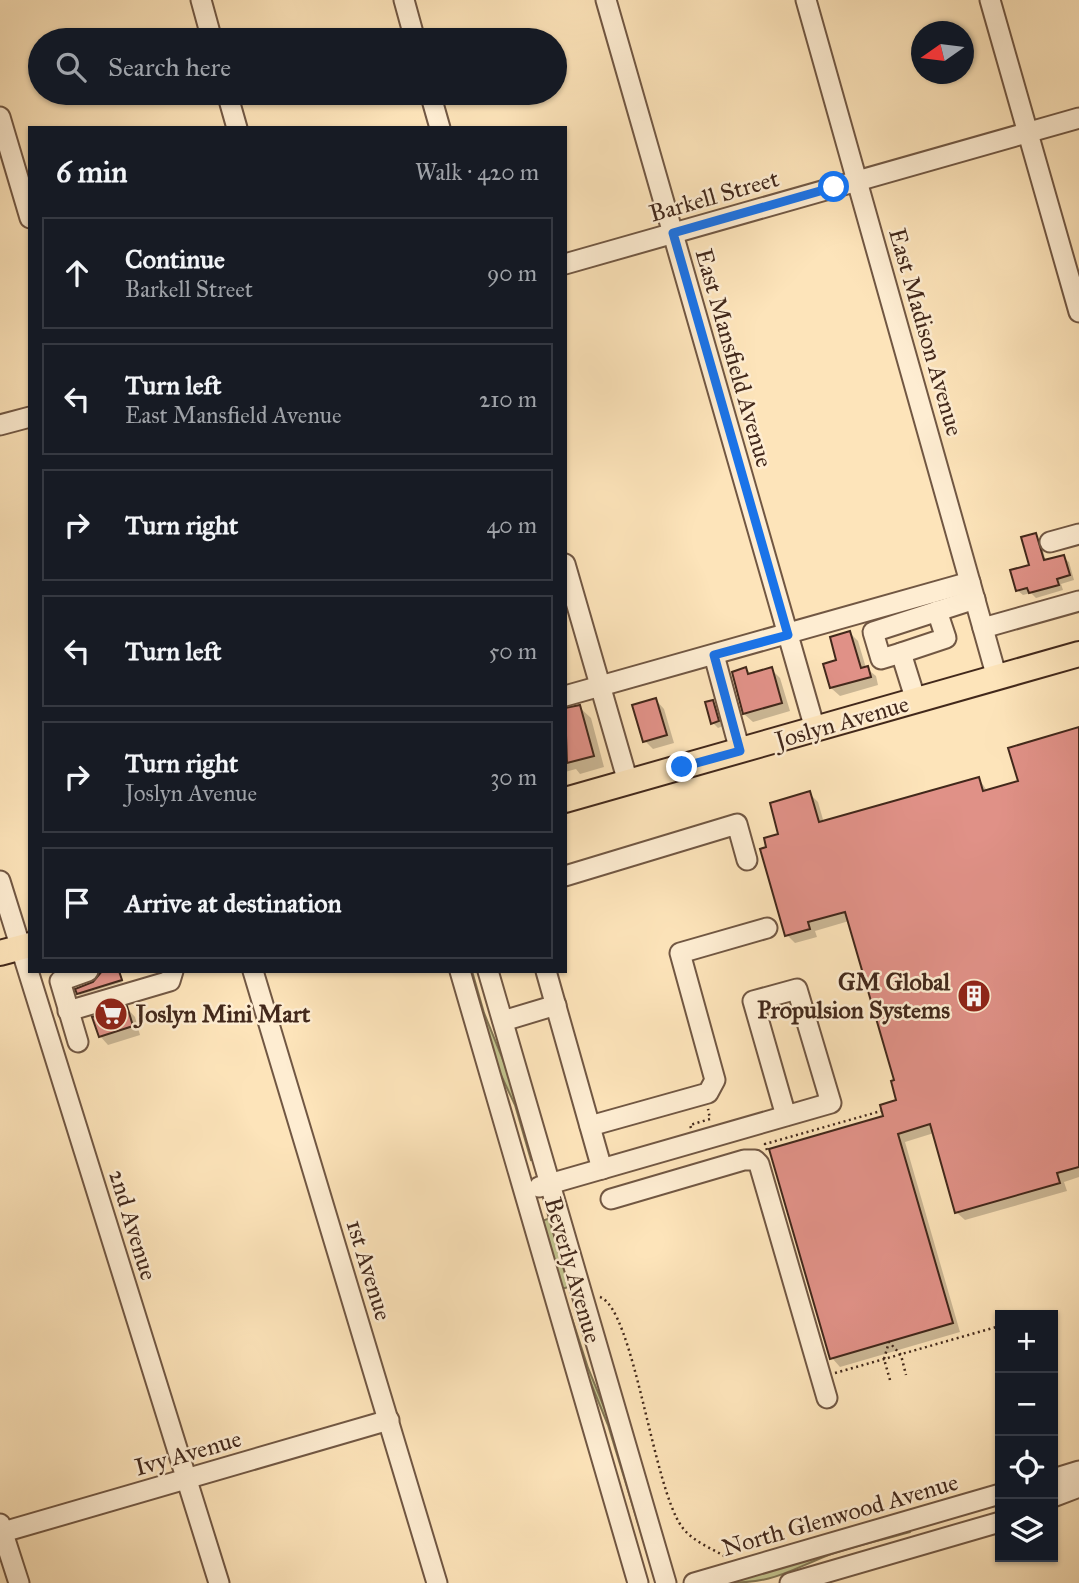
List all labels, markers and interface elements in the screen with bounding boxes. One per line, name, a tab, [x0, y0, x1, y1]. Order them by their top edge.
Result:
north arrow	[911, 21, 974, 84]
search box	[28, 28, 567, 105]
icon: search	[52, 48, 90, 86]
text: Search here	[108, 51, 231, 83]
text: 6 min	[56, 154, 128, 190]
text: Walk · 420 m	[415, 158, 539, 186]
street label: Barkell Street	[646, 163, 783, 229]
route start	[818, 171, 849, 202]
street label: East Madison Avenue	[882, 225, 970, 439]
text: Continue	[125, 243, 225, 275]
street label: East Mansfield Avenue	[688, 245, 780, 471]
icon: ahead	[58, 254, 96, 292]
text: 90 m	[487, 259, 537, 287]
text: Barkell Street	[125, 275, 253, 303]
text: Turn left	[125, 369, 221, 401]
icon: left	[58, 380, 96, 418]
text: 210 m	[479, 385, 537, 413]
text: East Mansfield Avenue	[125, 401, 342, 429]
icon: right	[58, 506, 96, 544]
text: Turn right	[125, 509, 238, 541]
text: 40 m	[487, 511, 537, 539]
icon: left	[58, 632, 96, 670]
text: Turn left	[125, 635, 221, 667]
text: 50 m	[489, 637, 537, 665]
street label: Joslyn Avenue	[769, 689, 912, 756]
text: Turn right	[125, 747, 238, 779]
route end	[666, 751, 697, 782]
icon: right	[58, 758, 96, 796]
text: 30 m	[490, 763, 537, 791]
text: Joslyn Avenue	[125, 779, 257, 807]
icon: arrive	[58, 884, 96, 922]
text: Arrive at destination	[125, 887, 342, 919]
place label: GM Global Propulsion Systems	[757, 967, 951, 1025]
building icon: GM Global Propulsion Systems	[955, 977, 993, 1015]
supermarket icon: Joslyn Mini Mart	[92, 995, 130, 1033]
place label: Joslyn Mini Mart	[133, 999, 311, 1029]
street label: 2nd Avenue	[102, 1166, 164, 1284]
street label: Beverly Avenue	[538, 1194, 608, 1346]
street label: 1st Avenue	[339, 1216, 399, 1324]
map controls	[995, 1310, 1058, 1562]
button: +	[995, 1310, 1058, 1373]
button: −	[995, 1373, 1058, 1436]
street label: Ivy Avenue	[131, 1423, 245, 1483]
button: locate	[995, 1436, 1058, 1499]
street label: North Glenwood Avenue	[718, 1467, 962, 1563]
button: layers	[995, 1499, 1058, 1562]

